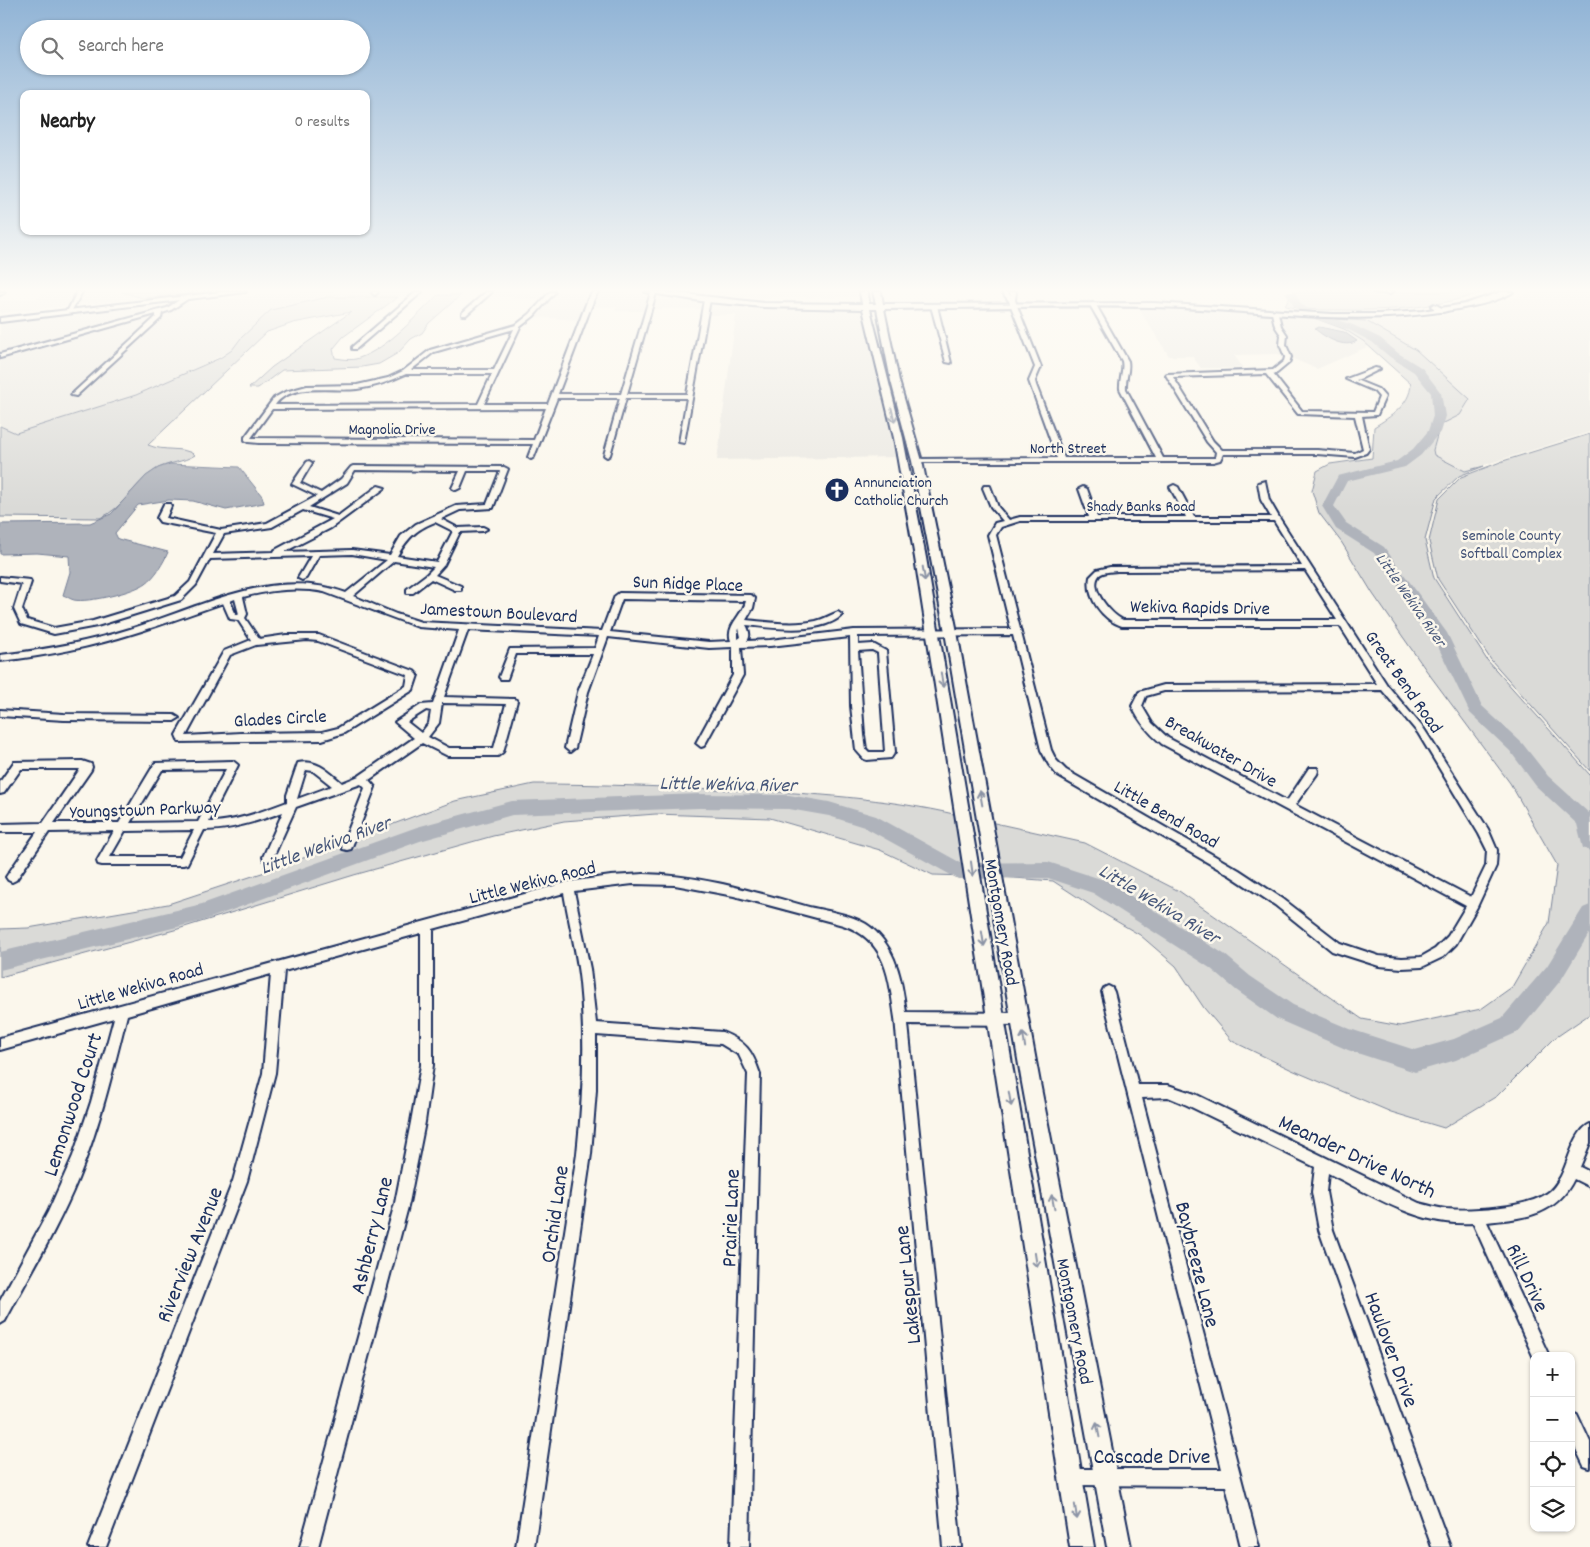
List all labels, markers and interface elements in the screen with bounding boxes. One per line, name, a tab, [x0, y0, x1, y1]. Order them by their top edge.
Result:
search box	[20, 20, 370, 75]
icon: search	[38, 34, 66, 62]
text: Search here	[78, 34, 164, 61]
text: Nearby	[40, 108, 95, 138]
text: 0 results	[295, 111, 350, 134]
one-way arrow	[889, 406, 898, 422]
street label: Magnolia Drive	[348, 419, 436, 442]
street label: North Street	[1030, 438, 1106, 461]
place label: Annunciation Catholic Church	[854, 472, 948, 513]
church icon: Annunciation Catholic Church	[824, 477, 850, 503]
street label: Shady Banks Road	[1087, 496, 1195, 519]
park label: Seminole County Softball Complex	[1460, 525, 1562, 566]
water label: Little Wekiva River	[1369, 549, 1452, 654]
one-way arrow	[920, 566, 930, 582]
street label: Sun Ridge Place	[632, 570, 744, 601]
street label: Wekiva Rapids Drive	[1130, 595, 1270, 624]
street label: Jamestown Boulevard	[420, 597, 578, 632]
street label: Great Bend Road	[1357, 626, 1448, 740]
one-way arrow	[938, 672, 948, 688]
street label: Glades Circle	[233, 705, 327, 736]
street label: Breakwater Drive	[1159, 710, 1281, 796]
water label: Little Wekiva River	[659, 771, 799, 801]
street label: Little Bend Road	[1108, 775, 1223, 857]
one-way arrow	[976, 791, 985, 807]
street label: Youngstown Parkway	[69, 795, 221, 828]
water label: Little Wekiva River	[257, 809, 398, 883]
street label: Little Wekiva Road	[467, 856, 599, 913]
street label: Montgomery Road	[975, 857, 1024, 988]
water label: Little Wekiva River	[1092, 858, 1227, 954]
one-way arrow	[967, 860, 977, 876]
one-way arrow	[978, 931, 988, 947]
street label: Little Wekiva Road	[75, 958, 207, 1019]
street label: Lemonwood Court	[37, 1029, 112, 1181]
one-way arrow	[1018, 1033, 1028, 1049]
one-way arrow	[1005, 1091, 1015, 1107]
street label: Meander Drive North	[1273, 1108, 1440, 1208]
street label: Orchid Lane	[534, 1164, 579, 1265]
street label: Prairie Lane	[715, 1168, 750, 1268]
street label: Ashberry Lane	[344, 1174, 403, 1298]
street label: Riverview Avenue	[150, 1183, 233, 1328]
one-way arrow	[1048, 1194, 1058, 1210]
street label: Baybreeze Lane	[1165, 1199, 1226, 1331]
street label: Lakespur Lane	[888, 1224, 931, 1346]
street label: Rill Drive	[1496, 1239, 1555, 1318]
one-way arrow	[1031, 1251, 1041, 1267]
street label: Montgomery Road	[1047, 1256, 1098, 1387]
street label: Haulover Drive	[1355, 1288, 1425, 1412]
map controls	[1530, 1352, 1575, 1532]
button: +	[1530, 1352, 1575, 1397]
button: −	[1530, 1397, 1575, 1442]
one-way arrow	[1092, 1423, 1102, 1439]
button: locate	[1530, 1442, 1575, 1487]
street label: Cascade Drive	[1093, 1443, 1211, 1474]
button: layers	[1530, 1487, 1575, 1532]
one-way arrow	[1072, 1504, 1082, 1520]

